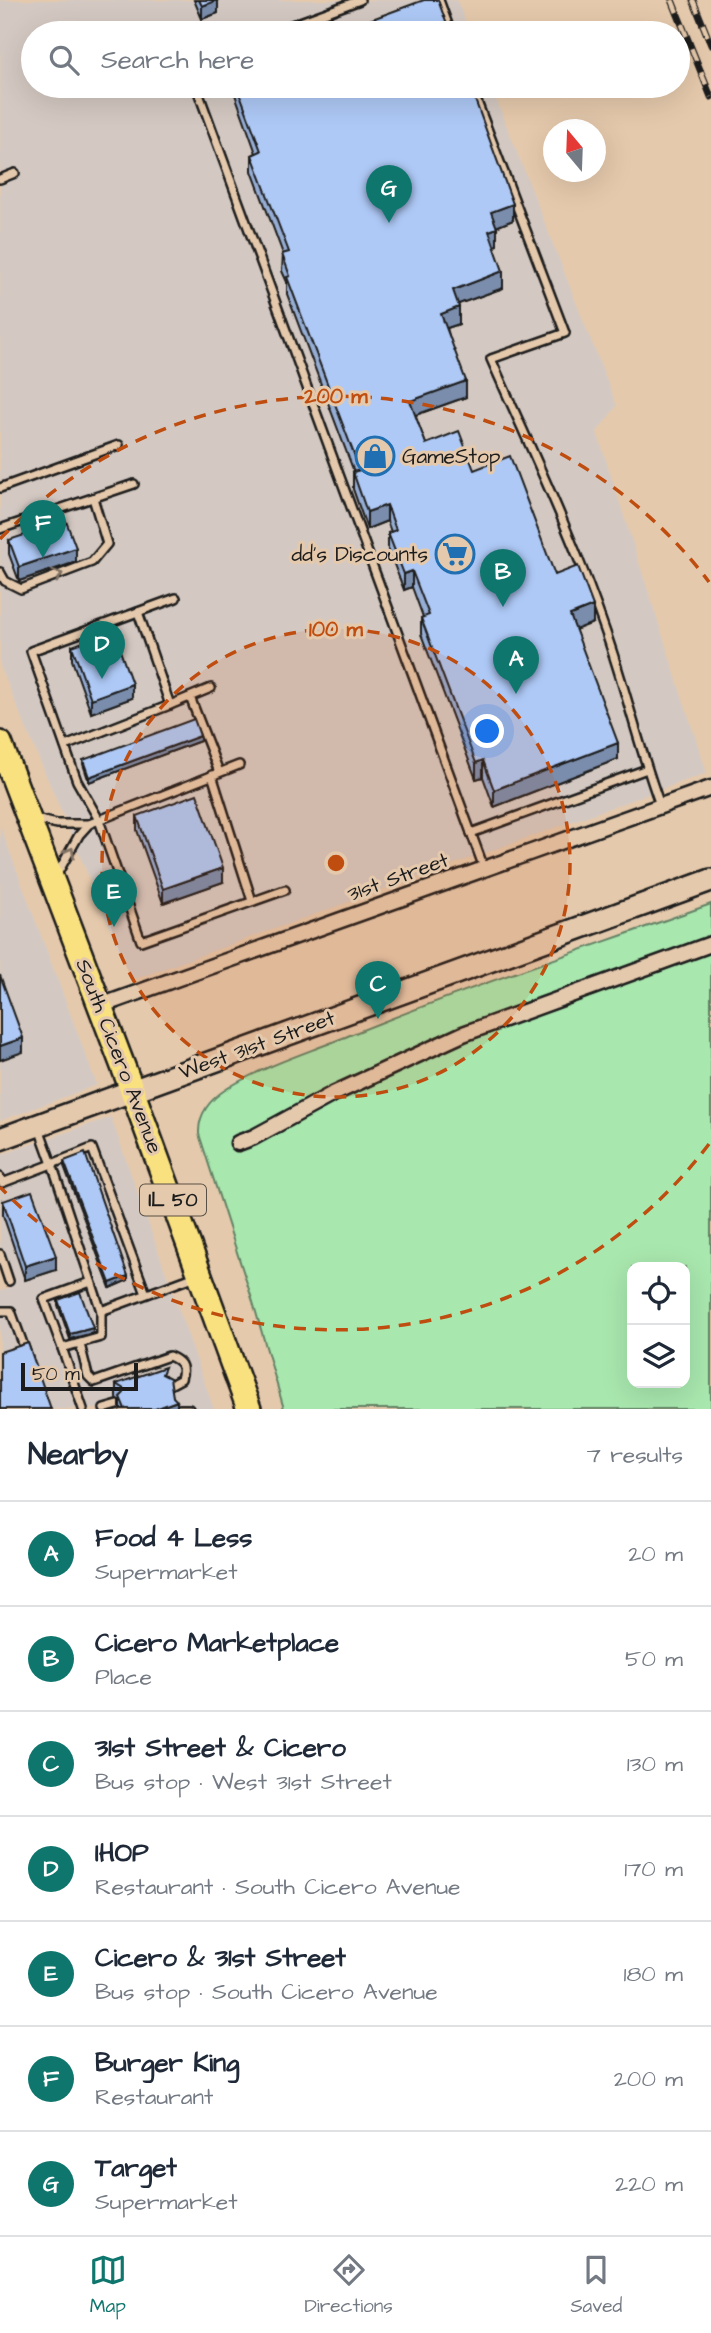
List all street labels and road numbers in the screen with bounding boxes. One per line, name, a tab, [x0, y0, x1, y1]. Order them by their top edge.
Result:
street label: 31st Street	[343, 845, 453, 909]
street label: South Cicero Avenue	[69, 955, 169, 1157]
street label: West 31st Street	[175, 1003, 340, 1087]
road number: IL 50	[140, 1184, 206, 1216]

